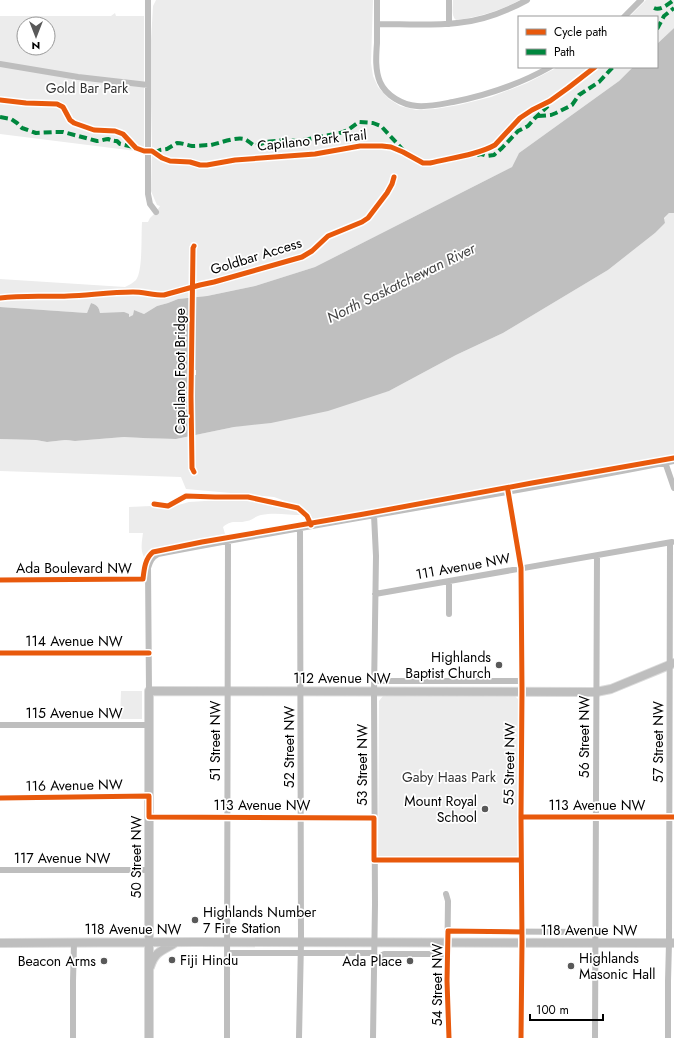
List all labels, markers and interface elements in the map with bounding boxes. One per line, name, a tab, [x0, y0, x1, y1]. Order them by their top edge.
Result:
north arrow	[16, 16, 56, 56]
legend	[518, 16, 658, 68]
text: Cycle path	[554, 23, 607, 41]
text: N	[32, 38, 40, 54]
text: Path	[554, 43, 575, 61]
park label: Gold Bar Park	[46, 78, 129, 98]
street label: Capilano Park Trail	[256, 124, 368, 156]
street label: Goldbar Access	[208, 233, 304, 279]
water label: North Saskatchewan River	[323, 237, 480, 329]
street label: Capilano Foot Bridge	[170, 308, 190, 434]
street label: 111 Avenue NW	[414, 548, 512, 584]
street label: Ada Boulevard NW	[16, 558, 132, 578]
street label: 114 Avenue NW	[25, 631, 123, 651]
place label: Highlands Baptist Church	[405, 647, 491, 683]
marker: Highlands Baptist Church	[494, 660, 504, 670]
street label: 112 Avenue NW	[293, 668, 391, 688]
street label: 56 Street NW	[574, 696, 594, 778]
street label: 51 Street NW	[205, 701, 225, 781]
street label: 57 Street NW	[648, 701, 668, 783]
street label: 115 Avenue NW	[25, 703, 123, 723]
street label: 52 Street NW	[279, 706, 299, 788]
street label: 55 Street NW	[498, 723, 520, 805]
street label: 53 Street NW	[352, 724, 372, 806]
park label: Gaby Haas Park	[402, 767, 497, 787]
street label: 116 Avenue NW	[25, 774, 123, 796]
place label: Mount Royal School	[404, 791, 477, 827]
street label: 113 Avenue NW	[214, 795, 311, 815]
street label: 113 Avenue NW	[549, 795, 646, 815]
marker: Mount Royal School	[480, 804, 490, 814]
street label: 50 Street NW	[126, 815, 146, 898]
street label: 117 Avenue NW	[14, 848, 110, 868]
place label: Highlands Number 7 Fire Station	[203, 902, 316, 938]
marker: Highlands Number 7 Fire Station	[190, 915, 200, 925]
street label: 118 Avenue NW	[85, 919, 182, 939]
street label: 118 Avenue NW	[541, 920, 638, 940]
street label: 54 Street NW	[427, 944, 447, 1026]
place label: Highlands Masonic Hall	[579, 948, 655, 984]
place label: Fiji Hindu	[180, 950, 238, 970]
place label: Beacon Arms	[18, 951, 96, 971]
place label: Ada Place	[342, 951, 402, 971]
marker: Fiji Hindu	[167, 955, 177, 965]
marker: Beacon Arms	[99, 956, 109, 966]
marker: Ada Place	[405, 956, 415, 966]
marker: Highlands Masonic Hall	[566, 961, 576, 971]
scale bar	[530, 996, 603, 1022]
text: 100 m	[536, 1001, 569, 1019]

